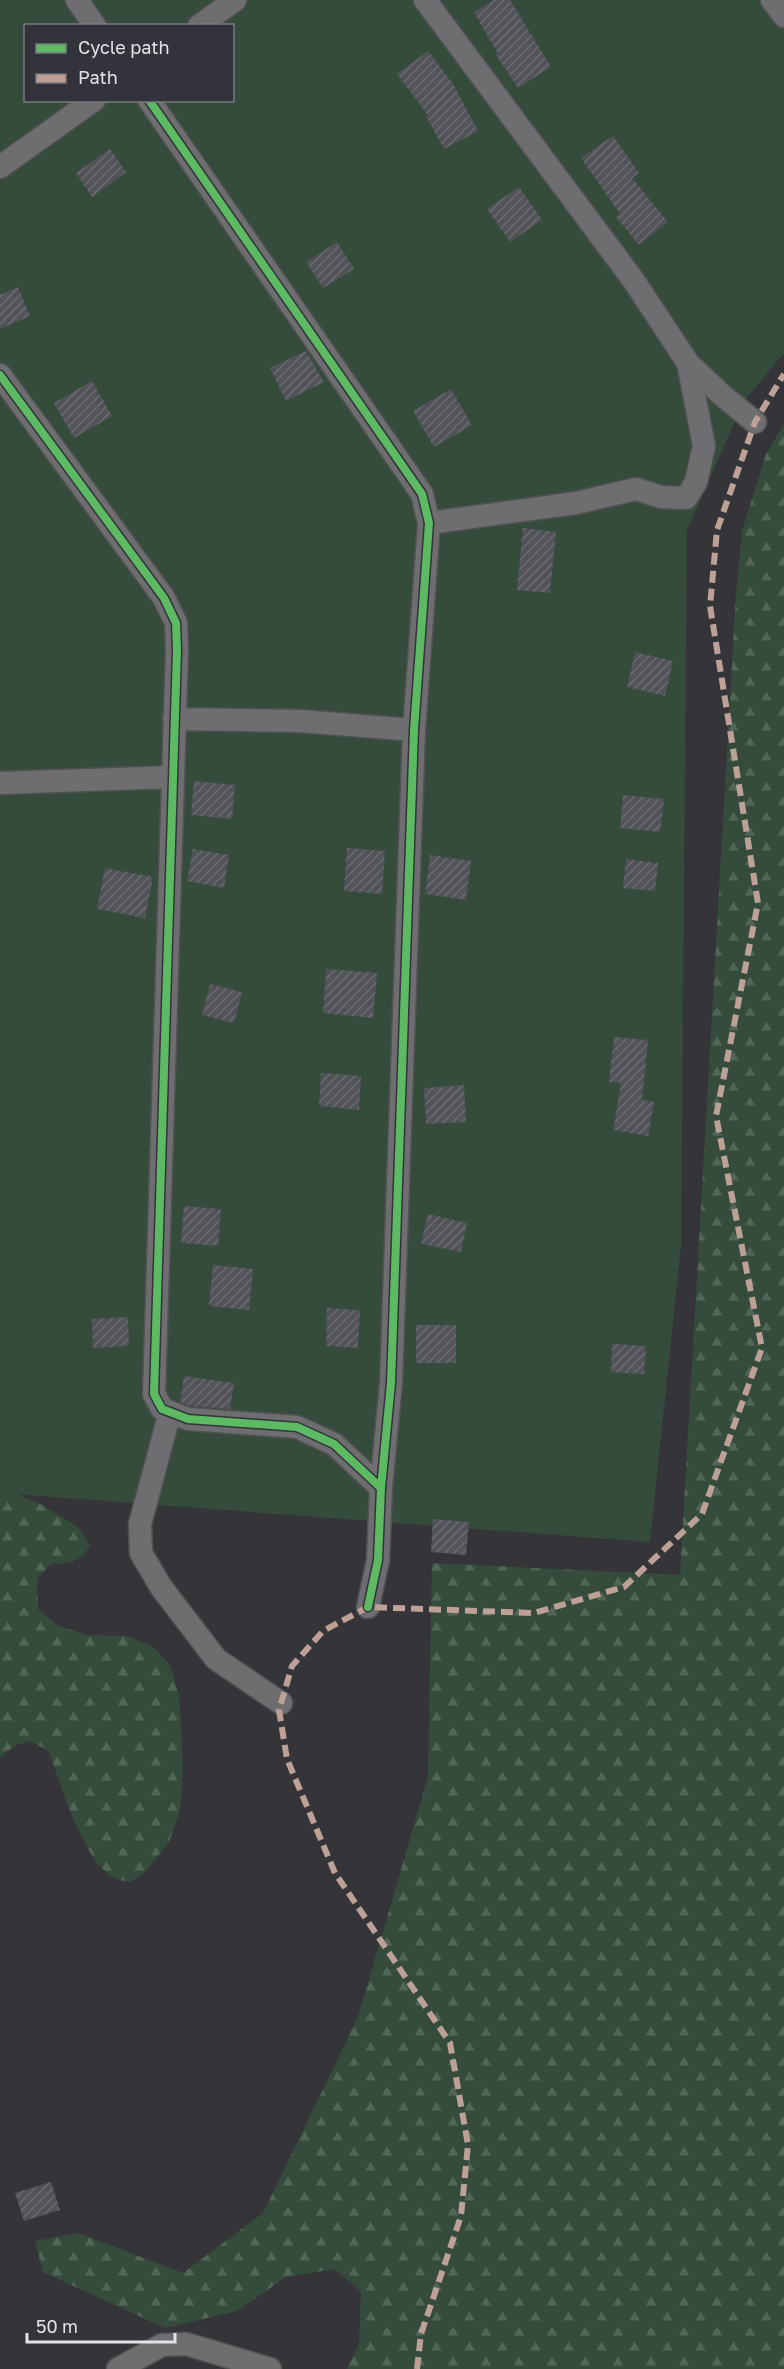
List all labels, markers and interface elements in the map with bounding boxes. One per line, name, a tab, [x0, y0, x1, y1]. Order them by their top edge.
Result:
legend	[24, 24, 234, 102]
text: Cycle path	[78, 36, 170, 58]
text: Path	[78, 66, 118, 88]
scale bar	[27, 2306, 176, 2344]
text: 50 m	[36, 2315, 78, 2337]

